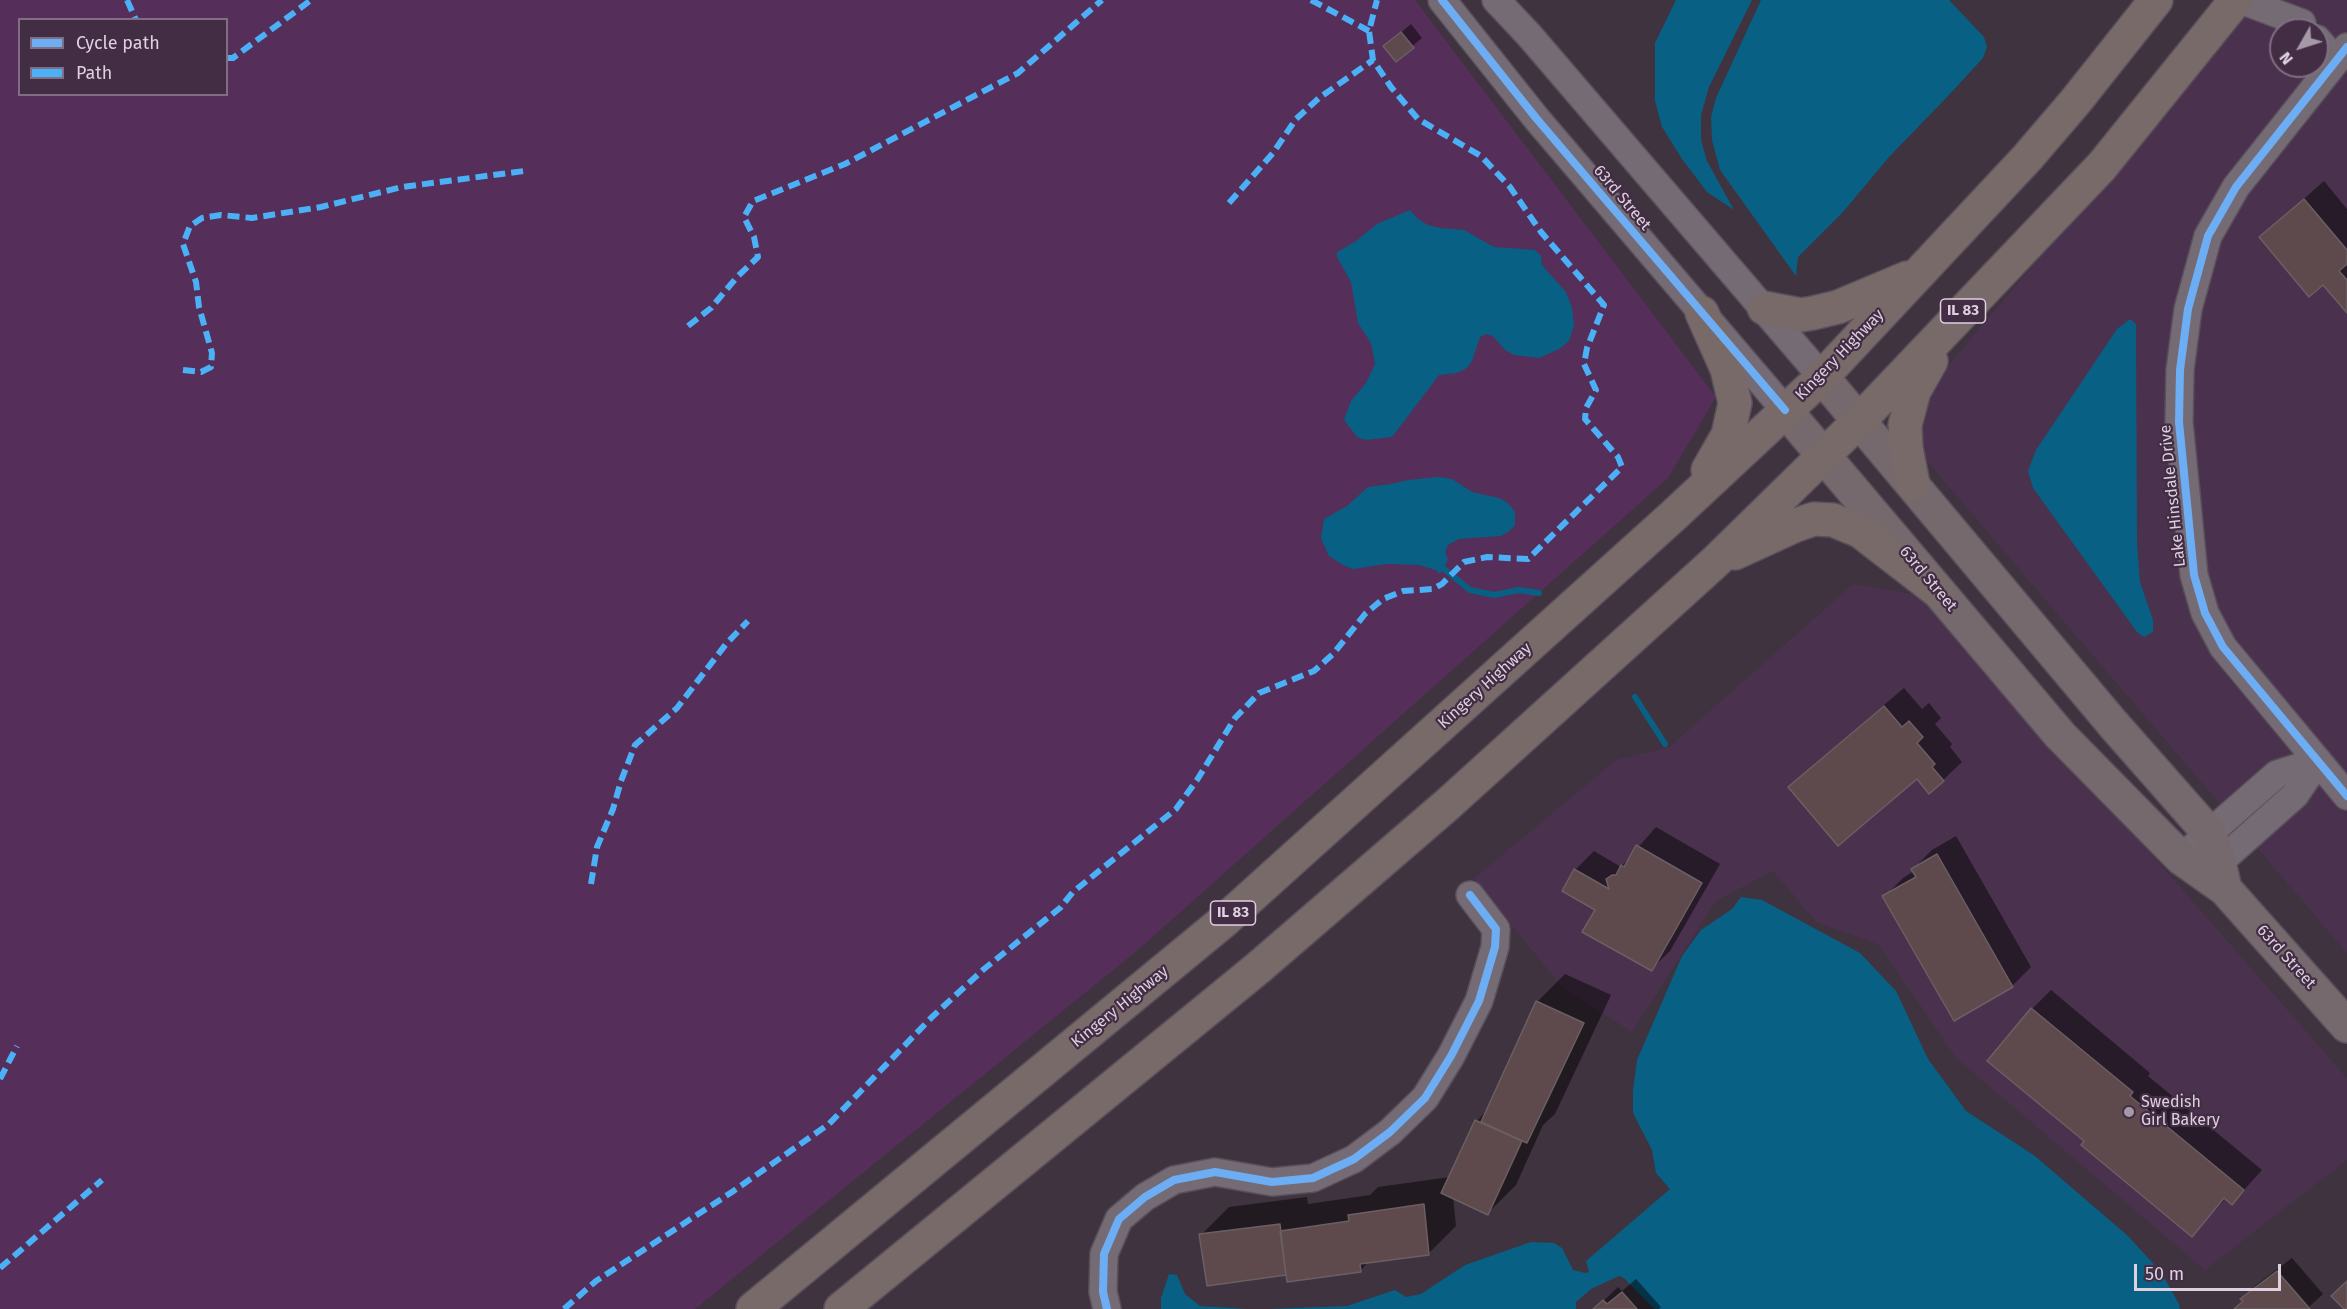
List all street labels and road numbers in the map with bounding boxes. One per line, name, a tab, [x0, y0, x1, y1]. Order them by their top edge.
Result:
street label: 63rd Street	[1589, 161, 1655, 235]
road number: IL 83	[1940, 299, 1986, 323]
street label: Kingery Highway	[1792, 305, 1888, 405]
street label: Lake Hinsdale Drive	[2156, 424, 2190, 568]
street label: 63rd Street	[1895, 542, 1961, 616]
street label: Kingery Highway	[1434, 639, 1536, 733]
road number: IL 83	[1210, 901, 1256, 925]
street label: 63rd Street	[2252, 921, 2320, 993]
street label: Kingery Highway	[1068, 962, 1172, 1052]

